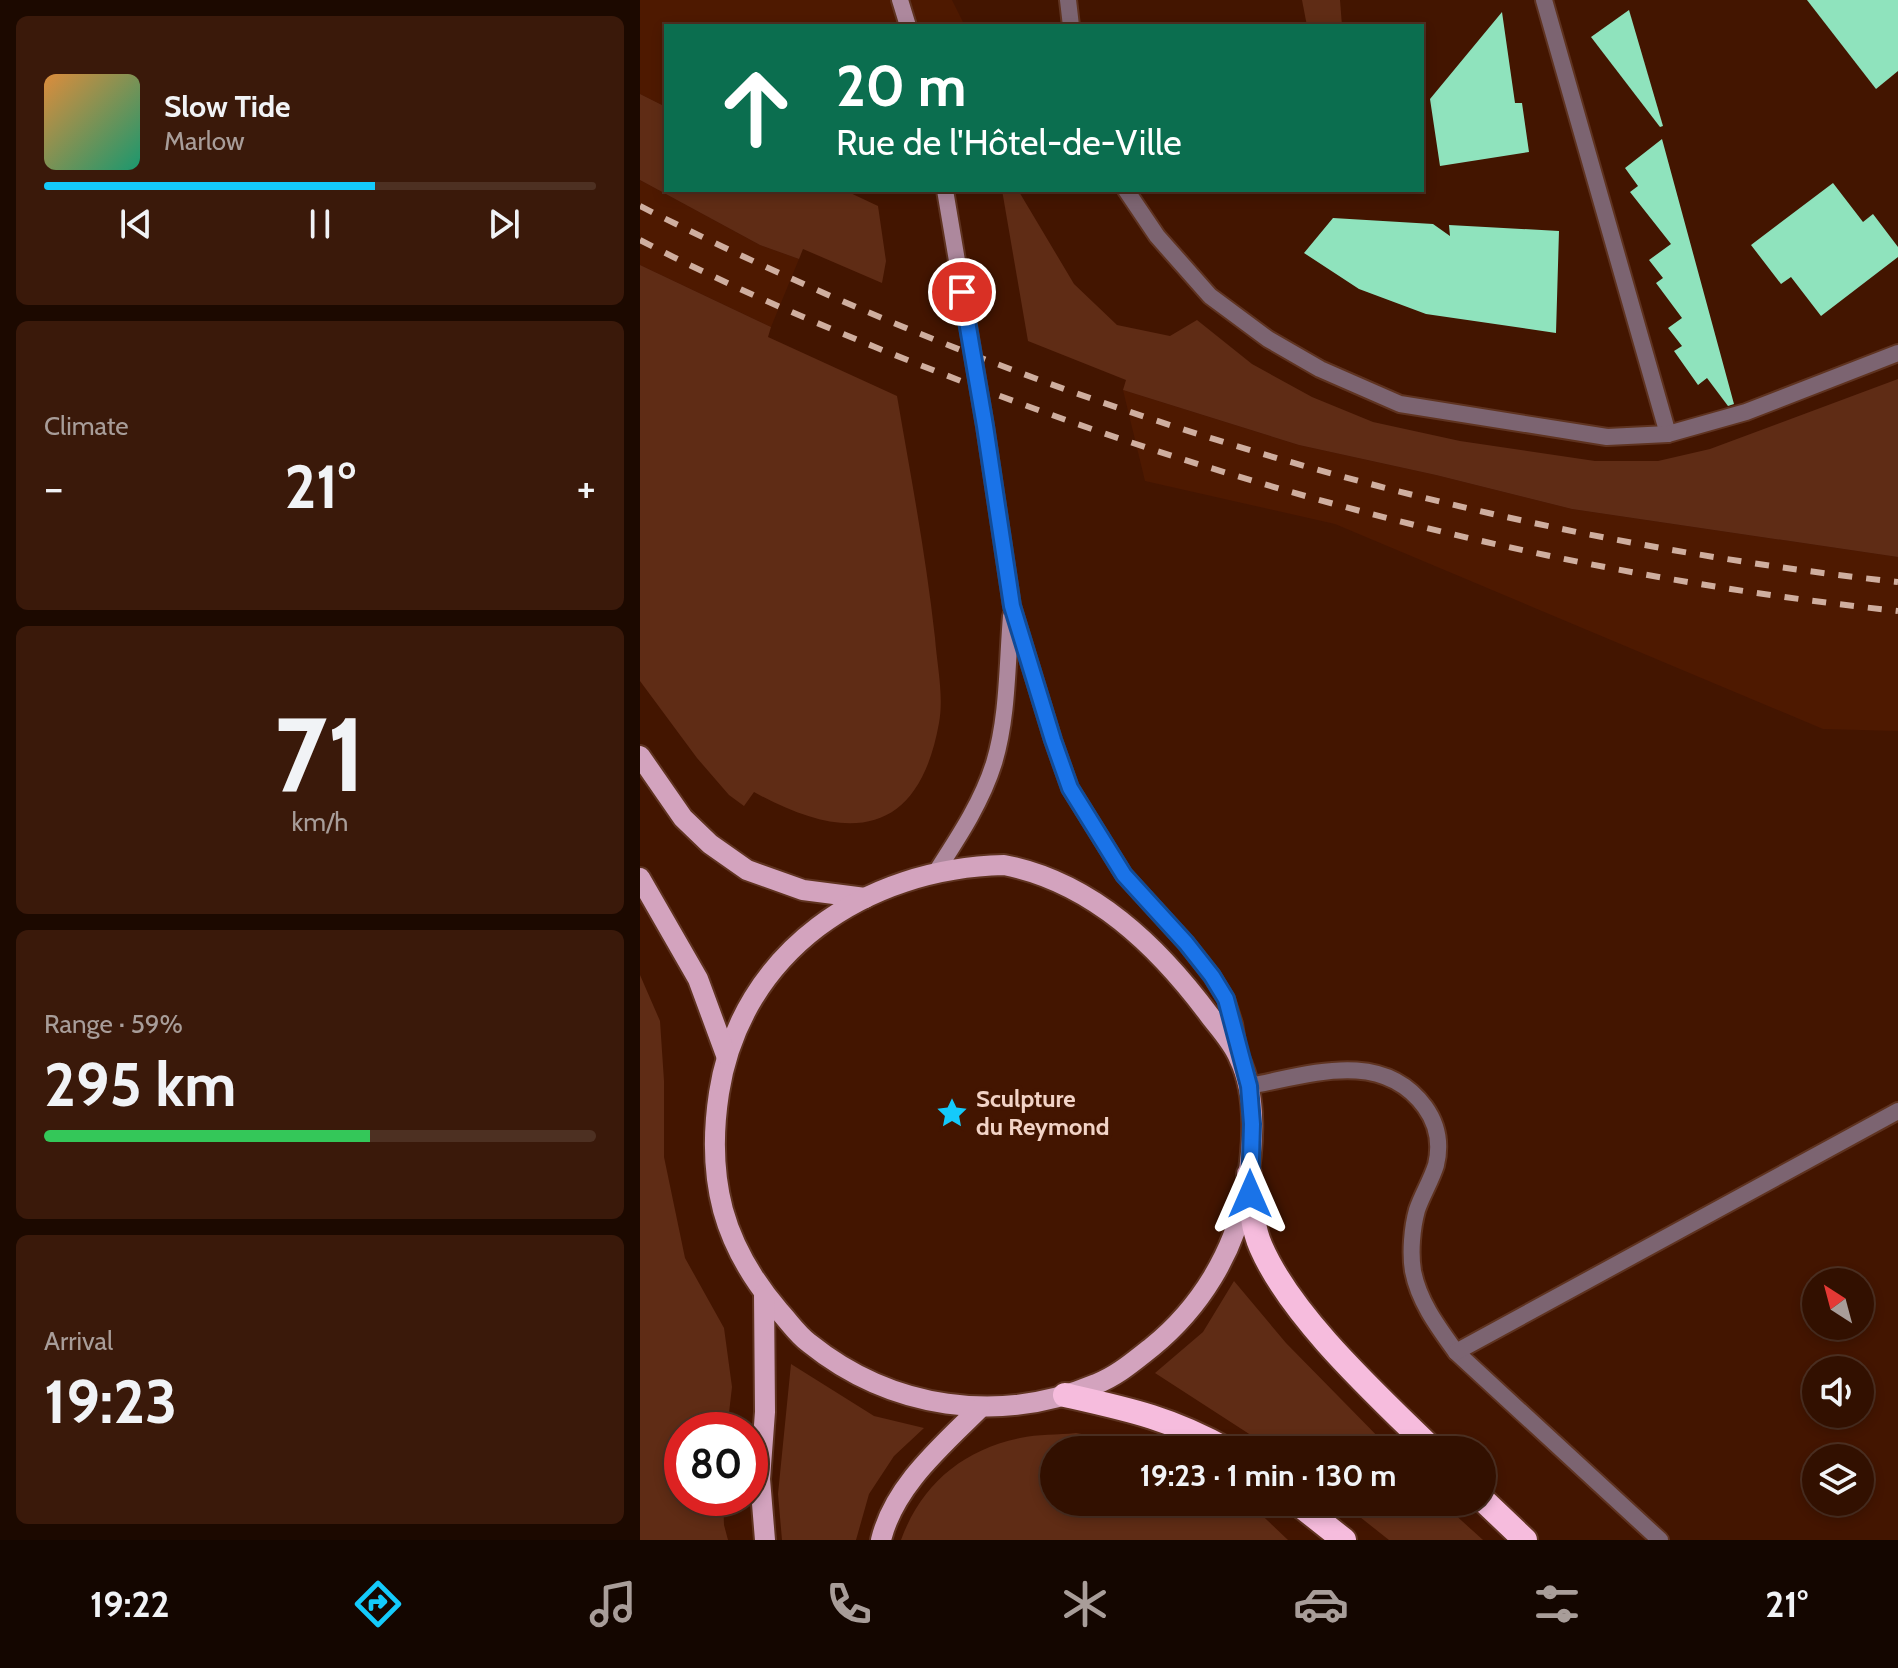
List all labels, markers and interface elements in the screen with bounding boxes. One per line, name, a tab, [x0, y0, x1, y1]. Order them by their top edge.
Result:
text: 20 m	[836, 52, 966, 120]
icon: ahead	[704, 56, 808, 160]
text: Slow Tide	[164, 88, 291, 125]
text: Rue de l'Hôtel-de-Ville	[836, 120, 1182, 164]
text: Marlow	[164, 125, 245, 157]
icon: previous	[114, 202, 158, 246]
icon: pause	[298, 202, 342, 246]
icon: next	[482, 202, 526, 246]
pin	[928, 258, 996, 326]
icon: arrive	[940, 270, 984, 314]
text: Climate	[44, 410, 129, 442]
text: 21°	[284, 450, 356, 523]
text: −	[44, 461, 63, 514]
text: +	[577, 461, 596, 514]
text: 71	[274, 691, 366, 817]
text: km/h	[292, 806, 348, 838]
text: Range · 59%	[44, 1008, 183, 1040]
text: 295 km	[44, 1048, 236, 1121]
place label: Sculpture du Reymond	[976, 1084, 1110, 1141]
place icon: Sculpture du Reymond	[935, 1096, 969, 1130]
position arrow	[1208, 1152, 1292, 1236]
north arrow	[1802, 1268, 1874, 1340]
map controls	[1802, 1268, 1874, 1516]
text: Arrival	[44, 1325, 113, 1357]
button: sound	[1802, 1356, 1874, 1428]
text: 19:23	[44, 1365, 177, 1438]
speed limit sign: 80	[664, 1412, 768, 1516]
button: layers	[1802, 1444, 1874, 1516]
text: 19:23 · 1 min · 130 m	[1140, 1457, 1396, 1494]
icon: directions	[350, 1576, 406, 1632]
icon: music	[585, 1576, 641, 1632]
icon: phone	[821, 1576, 877, 1632]
icon: climate	[1057, 1576, 1113, 1632]
icon: car	[1293, 1576, 1349, 1632]
icon: filters	[1529, 1576, 1585, 1632]
text: 19:22	[90, 1582, 170, 1626]
text: 21°	[1765, 1582, 1808, 1626]

